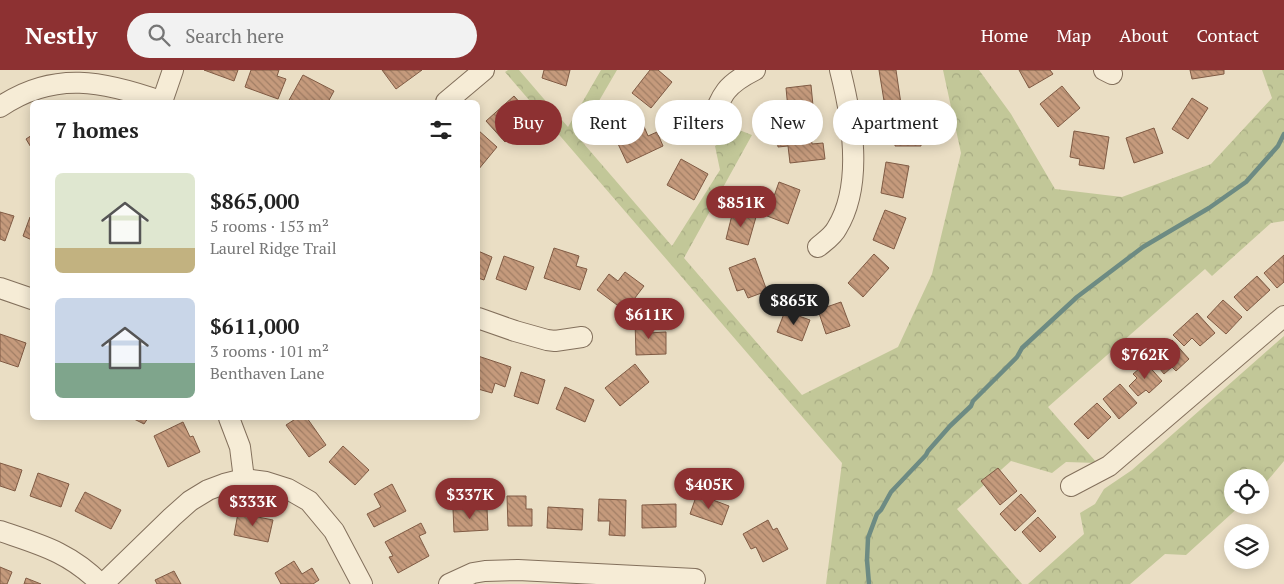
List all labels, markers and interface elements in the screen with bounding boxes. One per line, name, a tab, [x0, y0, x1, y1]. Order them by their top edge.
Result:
search box	[127, 13, 477, 58]
text: Nestly	[25, 19, 97, 51]
icon: search	[145, 21, 173, 49]
text: Search here	[185, 23, 284, 48]
text: Home	[981, 23, 1028, 47]
text: Map	[1056, 23, 1091, 47]
text: About	[1119, 23, 1168, 47]
text: Contact	[1196, 23, 1259, 47]
chip: Buy	[495, 100, 562, 145]
chip: Rent	[572, 100, 645, 145]
chip: Filters	[655, 100, 742, 145]
chip: New	[752, 100, 823, 145]
chip: Apartment	[833, 100, 957, 145]
text: 7 homes	[55, 116, 139, 144]
icon: filters	[427, 116, 455, 144]
pin: $851K	[706, 186, 776, 228]
text: $865,000	[210, 187, 299, 215]
text: $851K	[717, 191, 765, 213]
icon: home	[95, 193, 155, 253]
text: 5 rooms · 153 m²	[210, 215, 329, 237]
text: Laurel Ridge Trail	[210, 237, 336, 259]
pin: $865K	[759, 284, 829, 326]
text: $865K	[770, 289, 818, 311]
pin: $611K	[614, 298, 684, 340]
text: $611K	[625, 303, 673, 325]
text: $611,000	[210, 312, 299, 340]
icon: home	[95, 318, 155, 378]
pin: $762K	[1110, 338, 1180, 380]
text: 3 rooms · 101 m²	[210, 340, 329, 362]
text: $762K	[1121, 343, 1169, 365]
text: Benthaven Lane	[210, 362, 324, 384]
pin: $405K	[674, 468, 744, 510]
map controls	[1224, 469, 1269, 569]
button: locate	[1224, 469, 1269, 514]
text: $405K	[685, 473, 733, 495]
pin: $337K	[435, 478, 505, 520]
text: $337K	[446, 483, 494, 505]
pin: $333K	[218, 484, 288, 527]
text: $333K	[229, 490, 277, 512]
button: layers	[1224, 524, 1269, 569]

